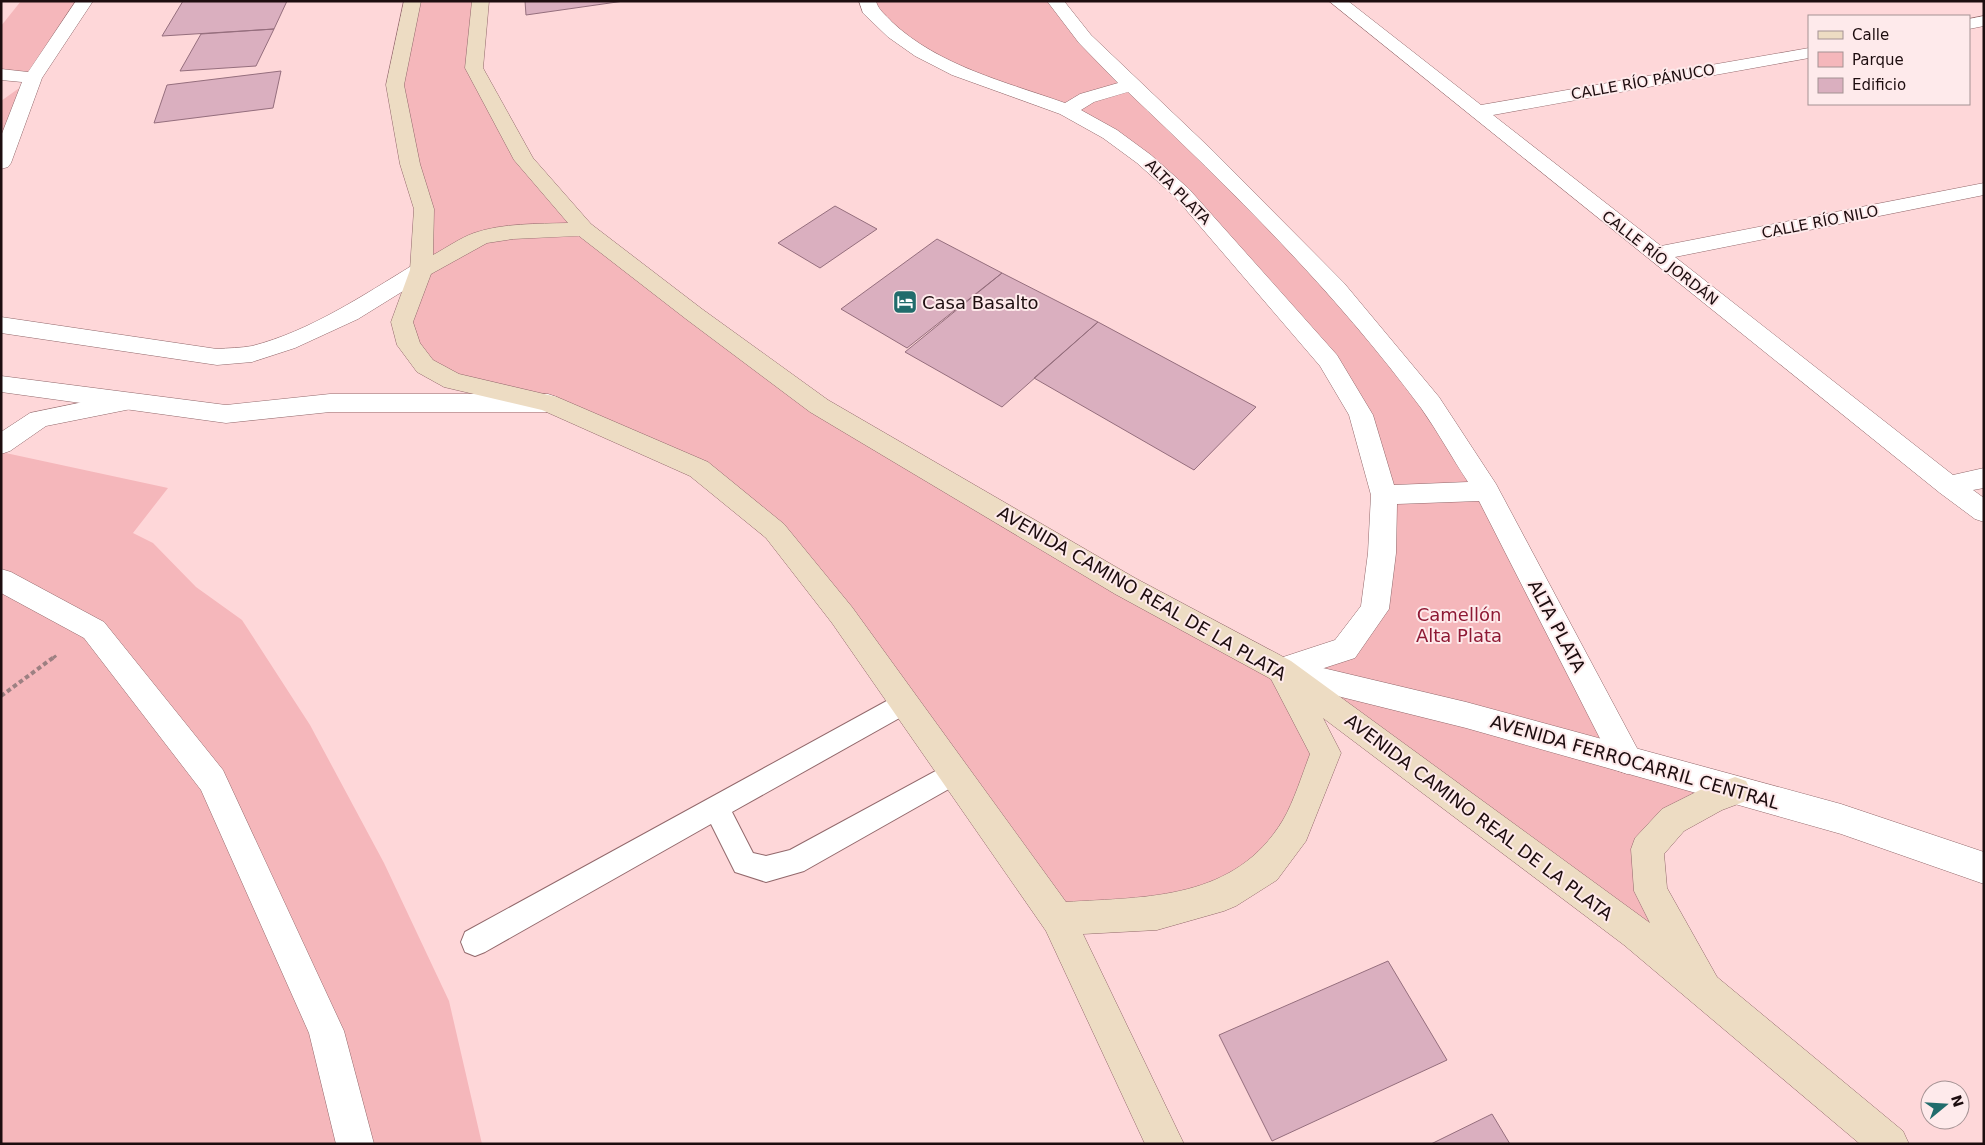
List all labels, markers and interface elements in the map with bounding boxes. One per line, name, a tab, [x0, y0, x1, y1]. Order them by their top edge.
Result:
legend	[1808, 15, 1970, 105]
text: Calle	[1852, 26, 1889, 44]
text: Parque	[1852, 51, 1904, 69]
street label: CALLE RÍO PÁNUCO	[1569, 59, 1716, 104]
text: Edificio	[1852, 76, 1906, 94]
street label: ALTA PLATA	[1142, 156, 1215, 229]
street label: CALLE RÍO NILO	[1760, 201, 1880, 242]
street label: CALLE RÍO JORDÁN	[1598, 206, 1722, 309]
hotel icon: Casa Basalto	[892, 289, 918, 315]
place label: Casa Basalto	[922, 292, 1039, 313]
street label: AVENIDA CAMINO REAL DE LA PLATA	[994, 501, 1291, 685]
street label: ALTA PLATA	[1524, 576, 1590, 676]
park label: Camellón Alta Plata	[1416, 604, 1502, 646]
street label: AVENIDA CAMINO REAL DE LA PLATA	[1341, 709, 1618, 925]
street label: AVENIDA FERROCARRIL CENTRAL	[1488, 711, 1782, 813]
north arrow	[1920, 1080, 1970, 1130]
text: N	[1948, 1093, 1967, 1109]

